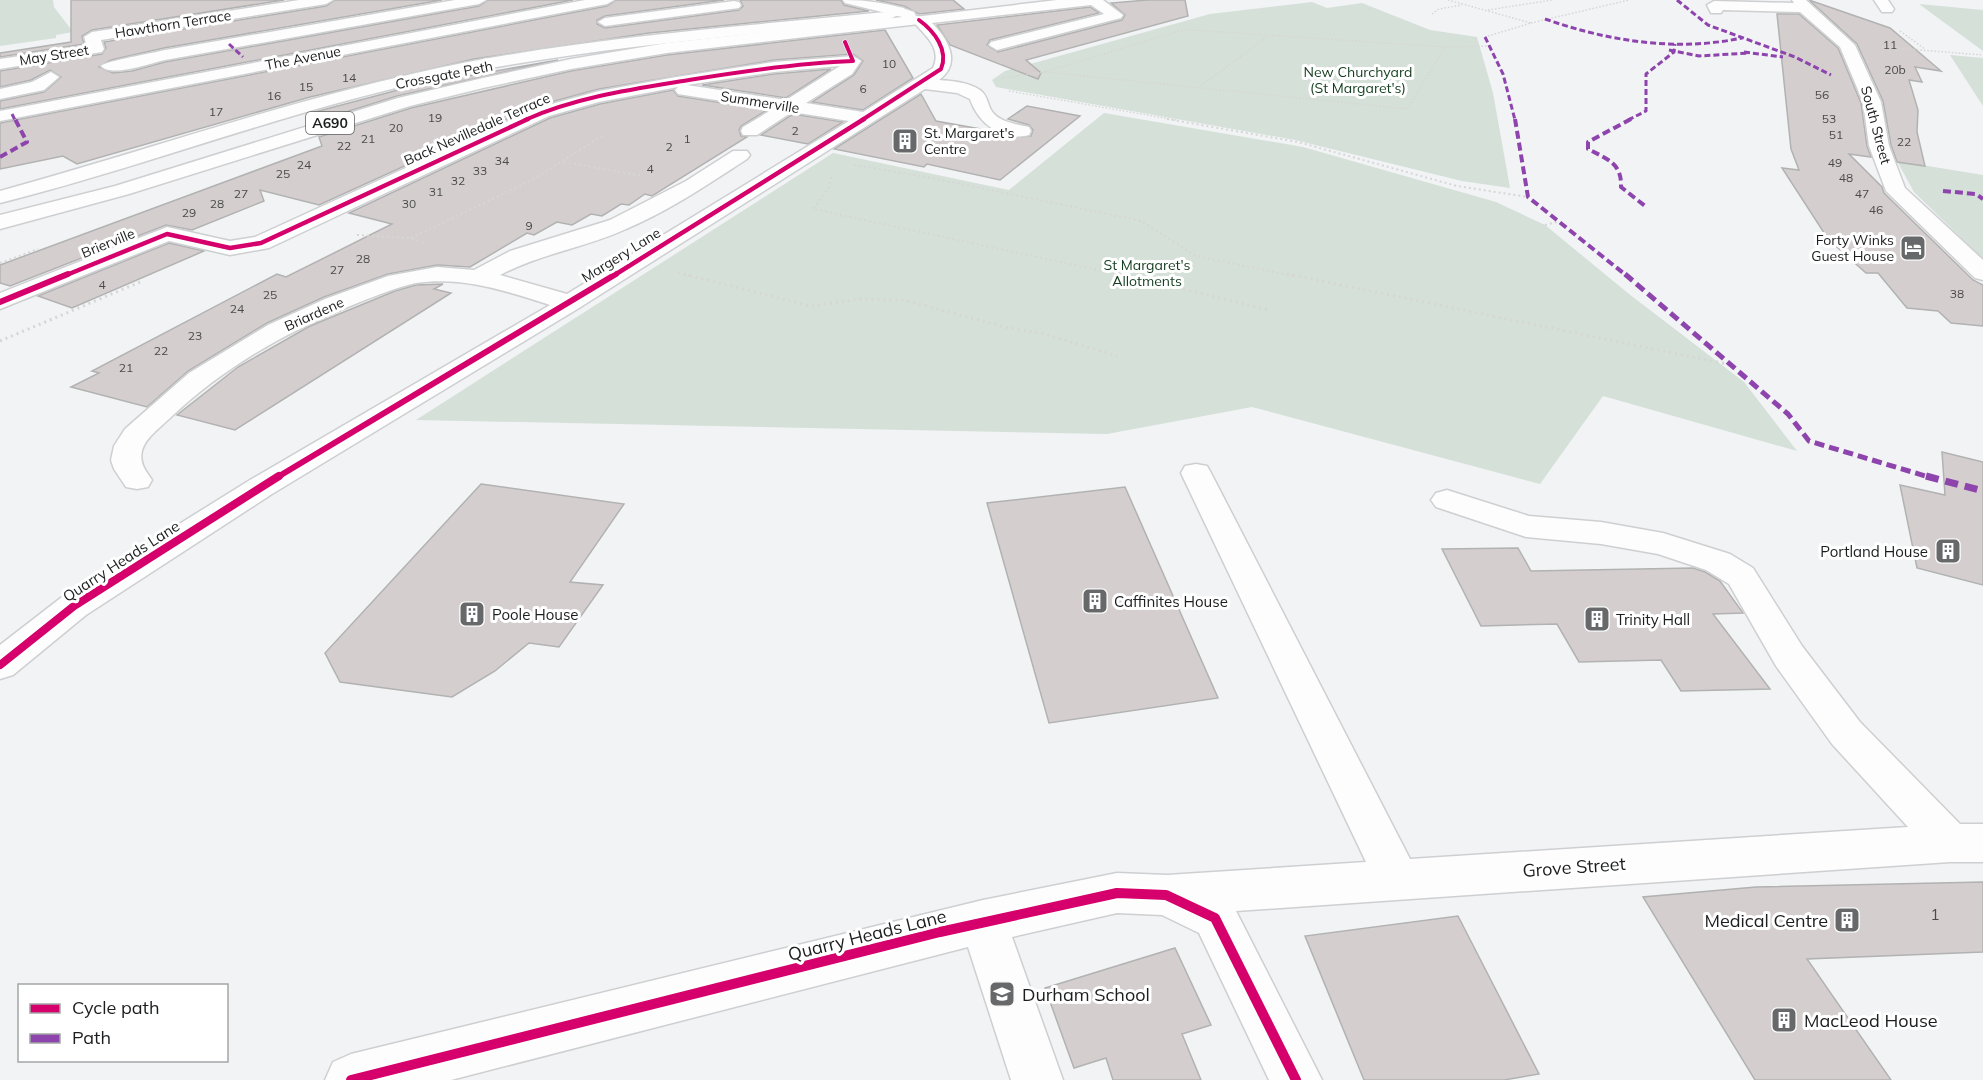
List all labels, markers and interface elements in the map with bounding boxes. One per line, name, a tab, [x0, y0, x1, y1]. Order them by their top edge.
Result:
street label: Hawthorn Terrace	[114, 6, 232, 42]
house number: 11	[1883, 37, 1897, 52]
street label: May Street	[18, 41, 90, 69]
street label: The Avenue	[264, 42, 342, 74]
house number: 10	[882, 56, 896, 71]
street label: Crossgate Peth	[394, 57, 494, 93]
house number: 20b	[1884, 62, 1906, 77]
park label: New Churchyard (St Margaret's)	[1304, 63, 1412, 97]
house number: 14	[342, 70, 356, 85]
house number: 15	[299, 79, 313, 94]
house number: 6	[859, 81, 867, 96]
street label: South Street	[1857, 84, 1895, 166]
street label: Summerville	[719, 87, 801, 117]
house number: 56	[1815, 87, 1829, 102]
house number: 16	[267, 88, 281, 103]
street label: Back Nevilledale Terrace	[401, 89, 553, 169]
house number: 17	[209, 104, 223, 119]
house number: 19	[428, 110, 442, 125]
house number: 53	[1822, 111, 1836, 126]
road number: A690	[306, 112, 354, 134]
house number: 20	[389, 120, 403, 135]
house number: 2	[791, 123, 799, 138]
place label: St. Margaret's Centre	[924, 124, 1014, 158]
building icon: St. Margaret's Centre	[890, 126, 920, 156]
house number: 51	[1829, 127, 1843, 142]
house number: 21	[361, 131, 375, 146]
house number: 1	[683, 131, 691, 146]
house number: 22	[1897, 134, 1911, 149]
house number: 22	[337, 138, 351, 153]
house number: 2	[665, 139, 673, 154]
house number: 34	[495, 153, 509, 168]
house number: 49	[1828, 155, 1842, 170]
house number: 24	[297, 157, 311, 172]
house number: 4	[646, 161, 654, 176]
house number: 33	[473, 163, 487, 178]
house number: 25	[276, 166, 290, 181]
house number: 48	[1839, 170, 1853, 185]
house number: 32	[451, 173, 465, 188]
house number: 31	[429, 184, 443, 199]
house number: 27	[234, 186, 248, 201]
house number: 47	[1855, 186, 1869, 201]
house number: 28	[210, 196, 224, 211]
house number: 30	[402, 196, 416, 211]
house number: 46	[1869, 202, 1883, 217]
house number: 29	[182, 205, 196, 220]
house number: 9	[525, 218, 533, 233]
street label: Brierville	[79, 224, 137, 262]
street label: Margery Lane	[578, 224, 664, 286]
place label: Forty Winks Guest House	[1811, 231, 1894, 265]
hotel icon: Forty Winks Guest House	[1898, 233, 1928, 263]
house number: 28	[356, 251, 370, 266]
park label: St Margaret's Allotments	[1103, 256, 1191, 290]
house number: 27	[330, 262, 344, 277]
house number: 4	[98, 277, 106, 292]
house number: 38	[1950, 286, 1964, 301]
house number: 25	[263, 287, 277, 302]
street label: Briardene	[281, 293, 347, 335]
house number: 24	[230, 301, 244, 316]
house number: 23	[188, 328, 202, 343]
house number: 22	[154, 343, 168, 358]
house number: 21	[119, 360, 133, 375]
street label: Quarry Heads Lane	[59, 516, 183, 606]
building icon: Portland House	[1933, 536, 1963, 566]
place label: Portland House	[1820, 542, 1928, 561]
building icon: Caffinites House	[1080, 586, 1110, 616]
place label: Caffinites House	[1114, 592, 1228, 611]
building icon: Poole House	[457, 599, 487, 629]
building icon: Trinity Hall	[1582, 604, 1612, 634]
place label: Poole House	[492, 605, 579, 624]
place label: Trinity Hall	[1616, 610, 1690, 629]
street label: Grove Street	[1522, 852, 1626, 882]
street label: Quarry Heads Lane	[785, 904, 949, 966]
building icon: Medical Centre	[1832, 905, 1862, 935]
house number: 1	[1930, 905, 1940, 924]
place label: Medical Centre	[1705, 909, 1828, 932]
school or university icon: Durham School	[987, 979, 1017, 1009]
place label: Durham School	[1022, 983, 1150, 1006]
legend	[18, 984, 228, 1062]
text: Cycle path	[72, 996, 159, 1019]
building icon: MacLeod House	[1769, 1005, 1799, 1035]
place label: MacLeod House	[1804, 1009, 1938, 1032]
text: Path	[72, 1026, 111, 1049]

